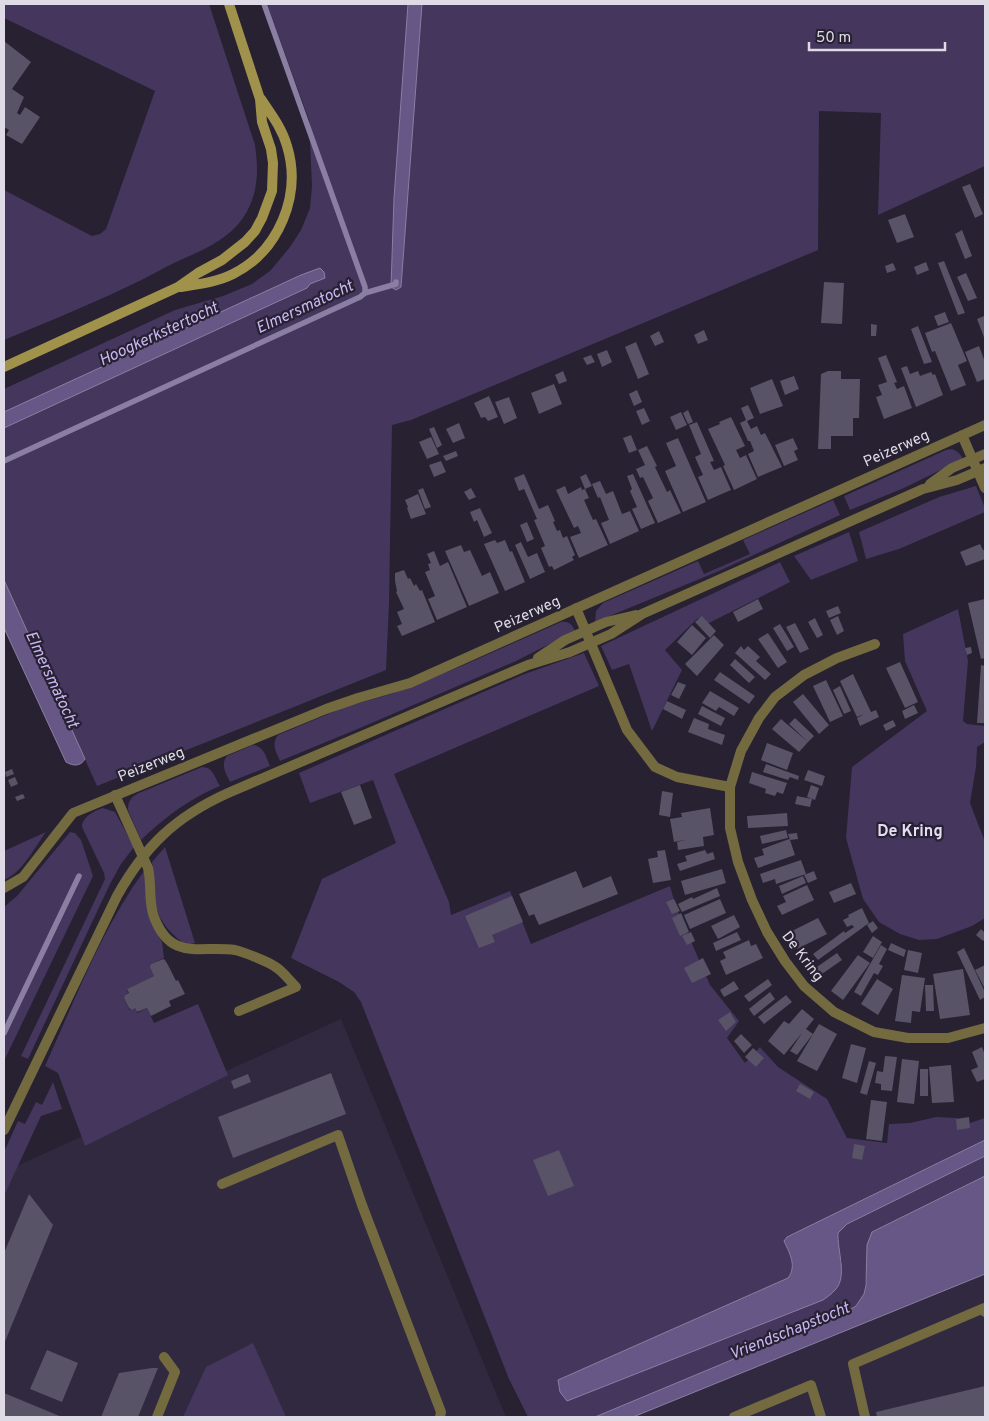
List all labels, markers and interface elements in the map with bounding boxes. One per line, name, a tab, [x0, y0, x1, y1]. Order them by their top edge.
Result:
scale bar	[809, 20, 945, 52]
text: 50 m	[816, 29, 851, 48]
water label: Elmersmatocht	[253, 276, 358, 339]
water label: Hoogkerkstertocht	[96, 298, 223, 371]
street label: Peizerweg	[861, 426, 933, 472]
street label: Peizerweg	[492, 592, 564, 638]
water label: Elmersmatocht	[20, 628, 83, 733]
street label: Peizerweg	[115, 743, 188, 787]
district label: De Kring	[877, 822, 943, 842]
street label: De Kring	[777, 928, 827, 986]
water label: Vriendschapstocht	[727, 1298, 854, 1365]

